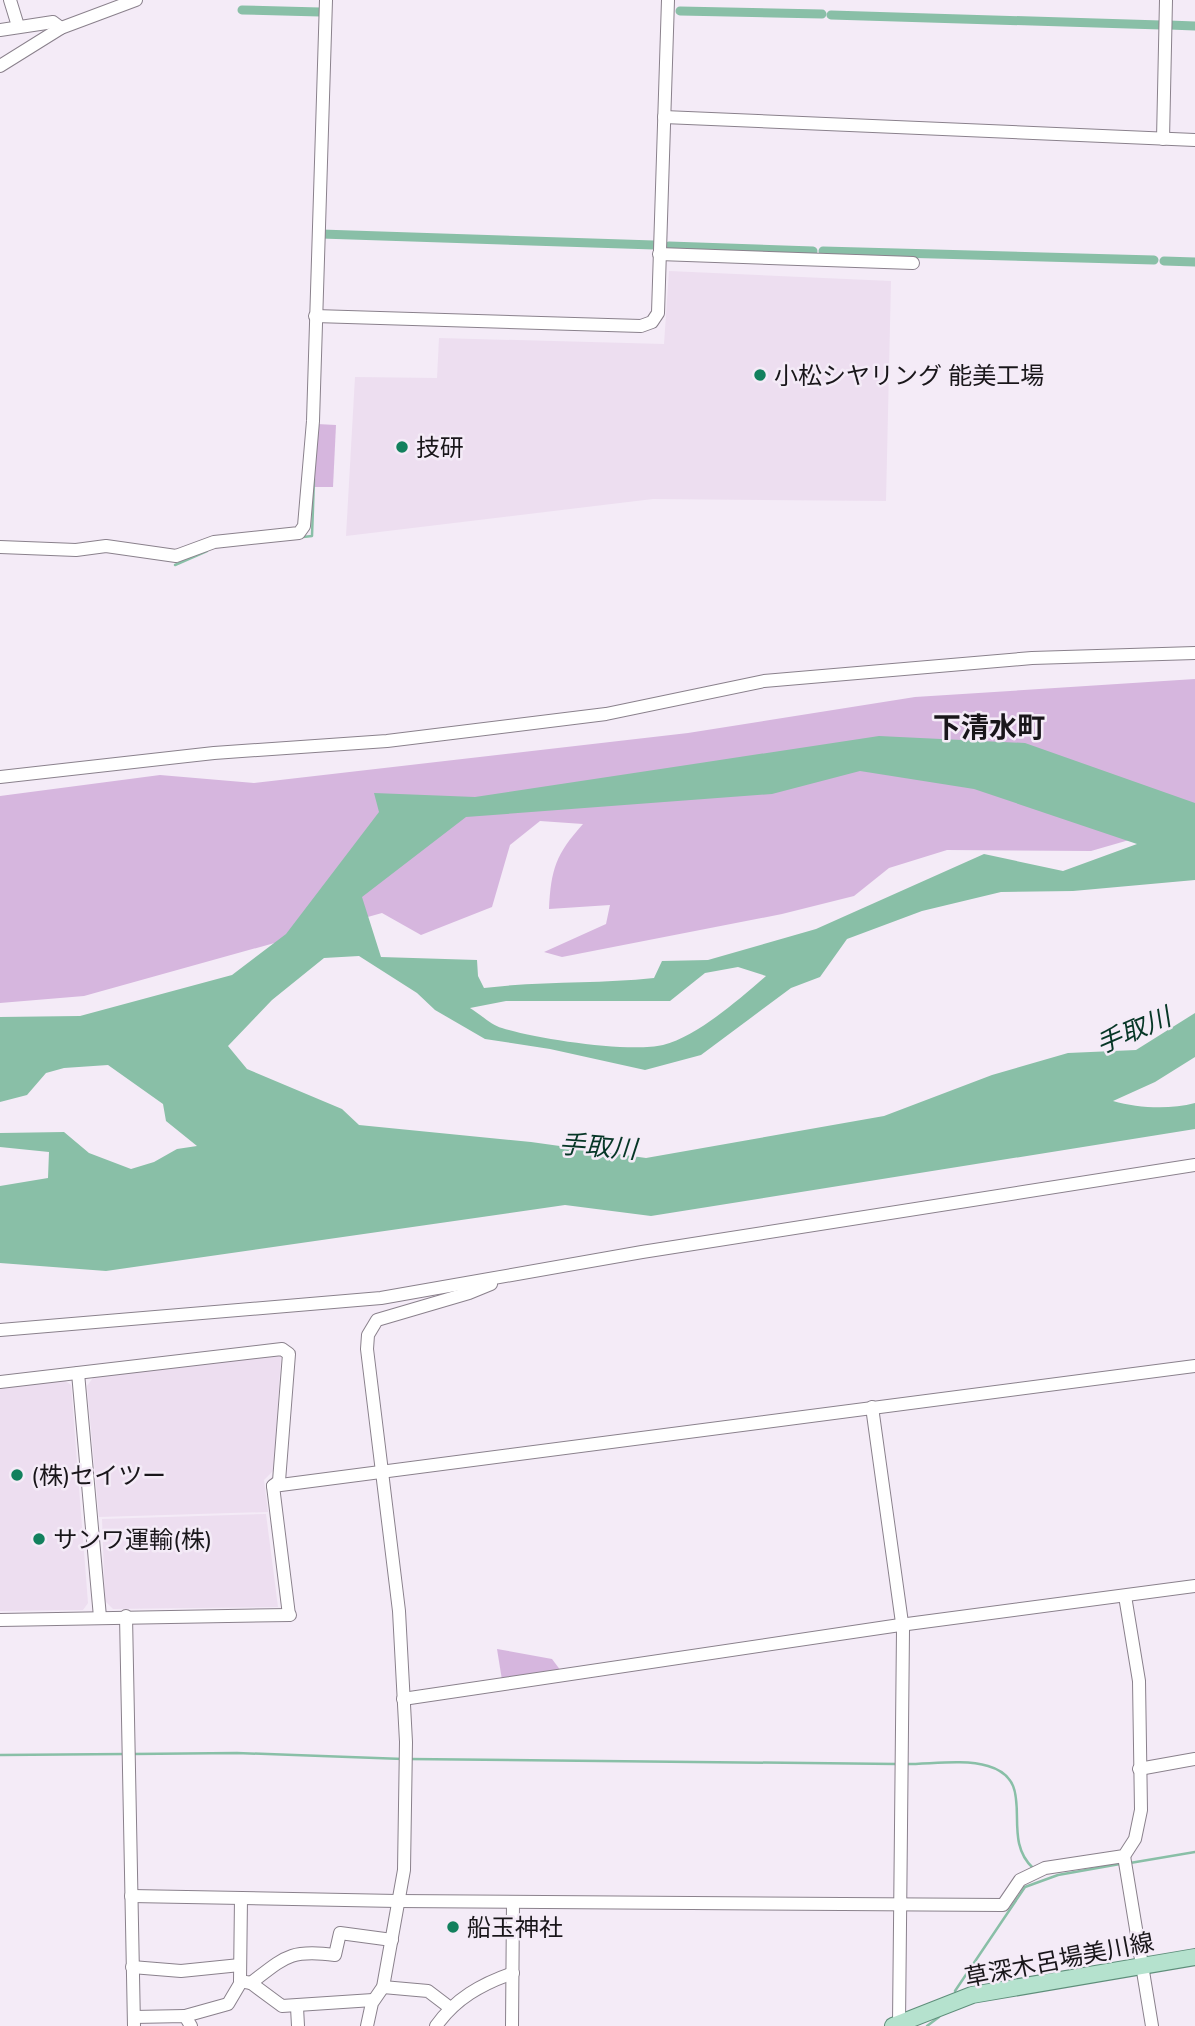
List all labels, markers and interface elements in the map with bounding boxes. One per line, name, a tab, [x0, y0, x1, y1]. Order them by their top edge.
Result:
place label: 小松シヤリング 能美工場	[774, 360, 1044, 390]
marker: 小松シヤリング 能美工場	[752, 367, 768, 383]
place label: 技研	[416, 432, 464, 462]
marker: 技研	[394, 439, 410, 455]
district label: 下清水町	[933, 709, 1045, 744]
water label: 手取川	[1091, 998, 1178, 1060]
water label: 手取川	[558, 1127, 641, 1165]
place label: (株)セイツー	[31, 1460, 166, 1490]
marker: (株)セイツー	[9, 1467, 25, 1483]
place label: サンワ運輸(株)	[53, 1524, 212, 1554]
marker: サンワ運輸(株)	[31, 1531, 47, 1547]
place label: 船玉神社	[467, 1912, 563, 1942]
marker: 船玉神社	[445, 1919, 461, 1935]
street label: 草深木呂場美川線	[962, 1926, 1156, 1992]

